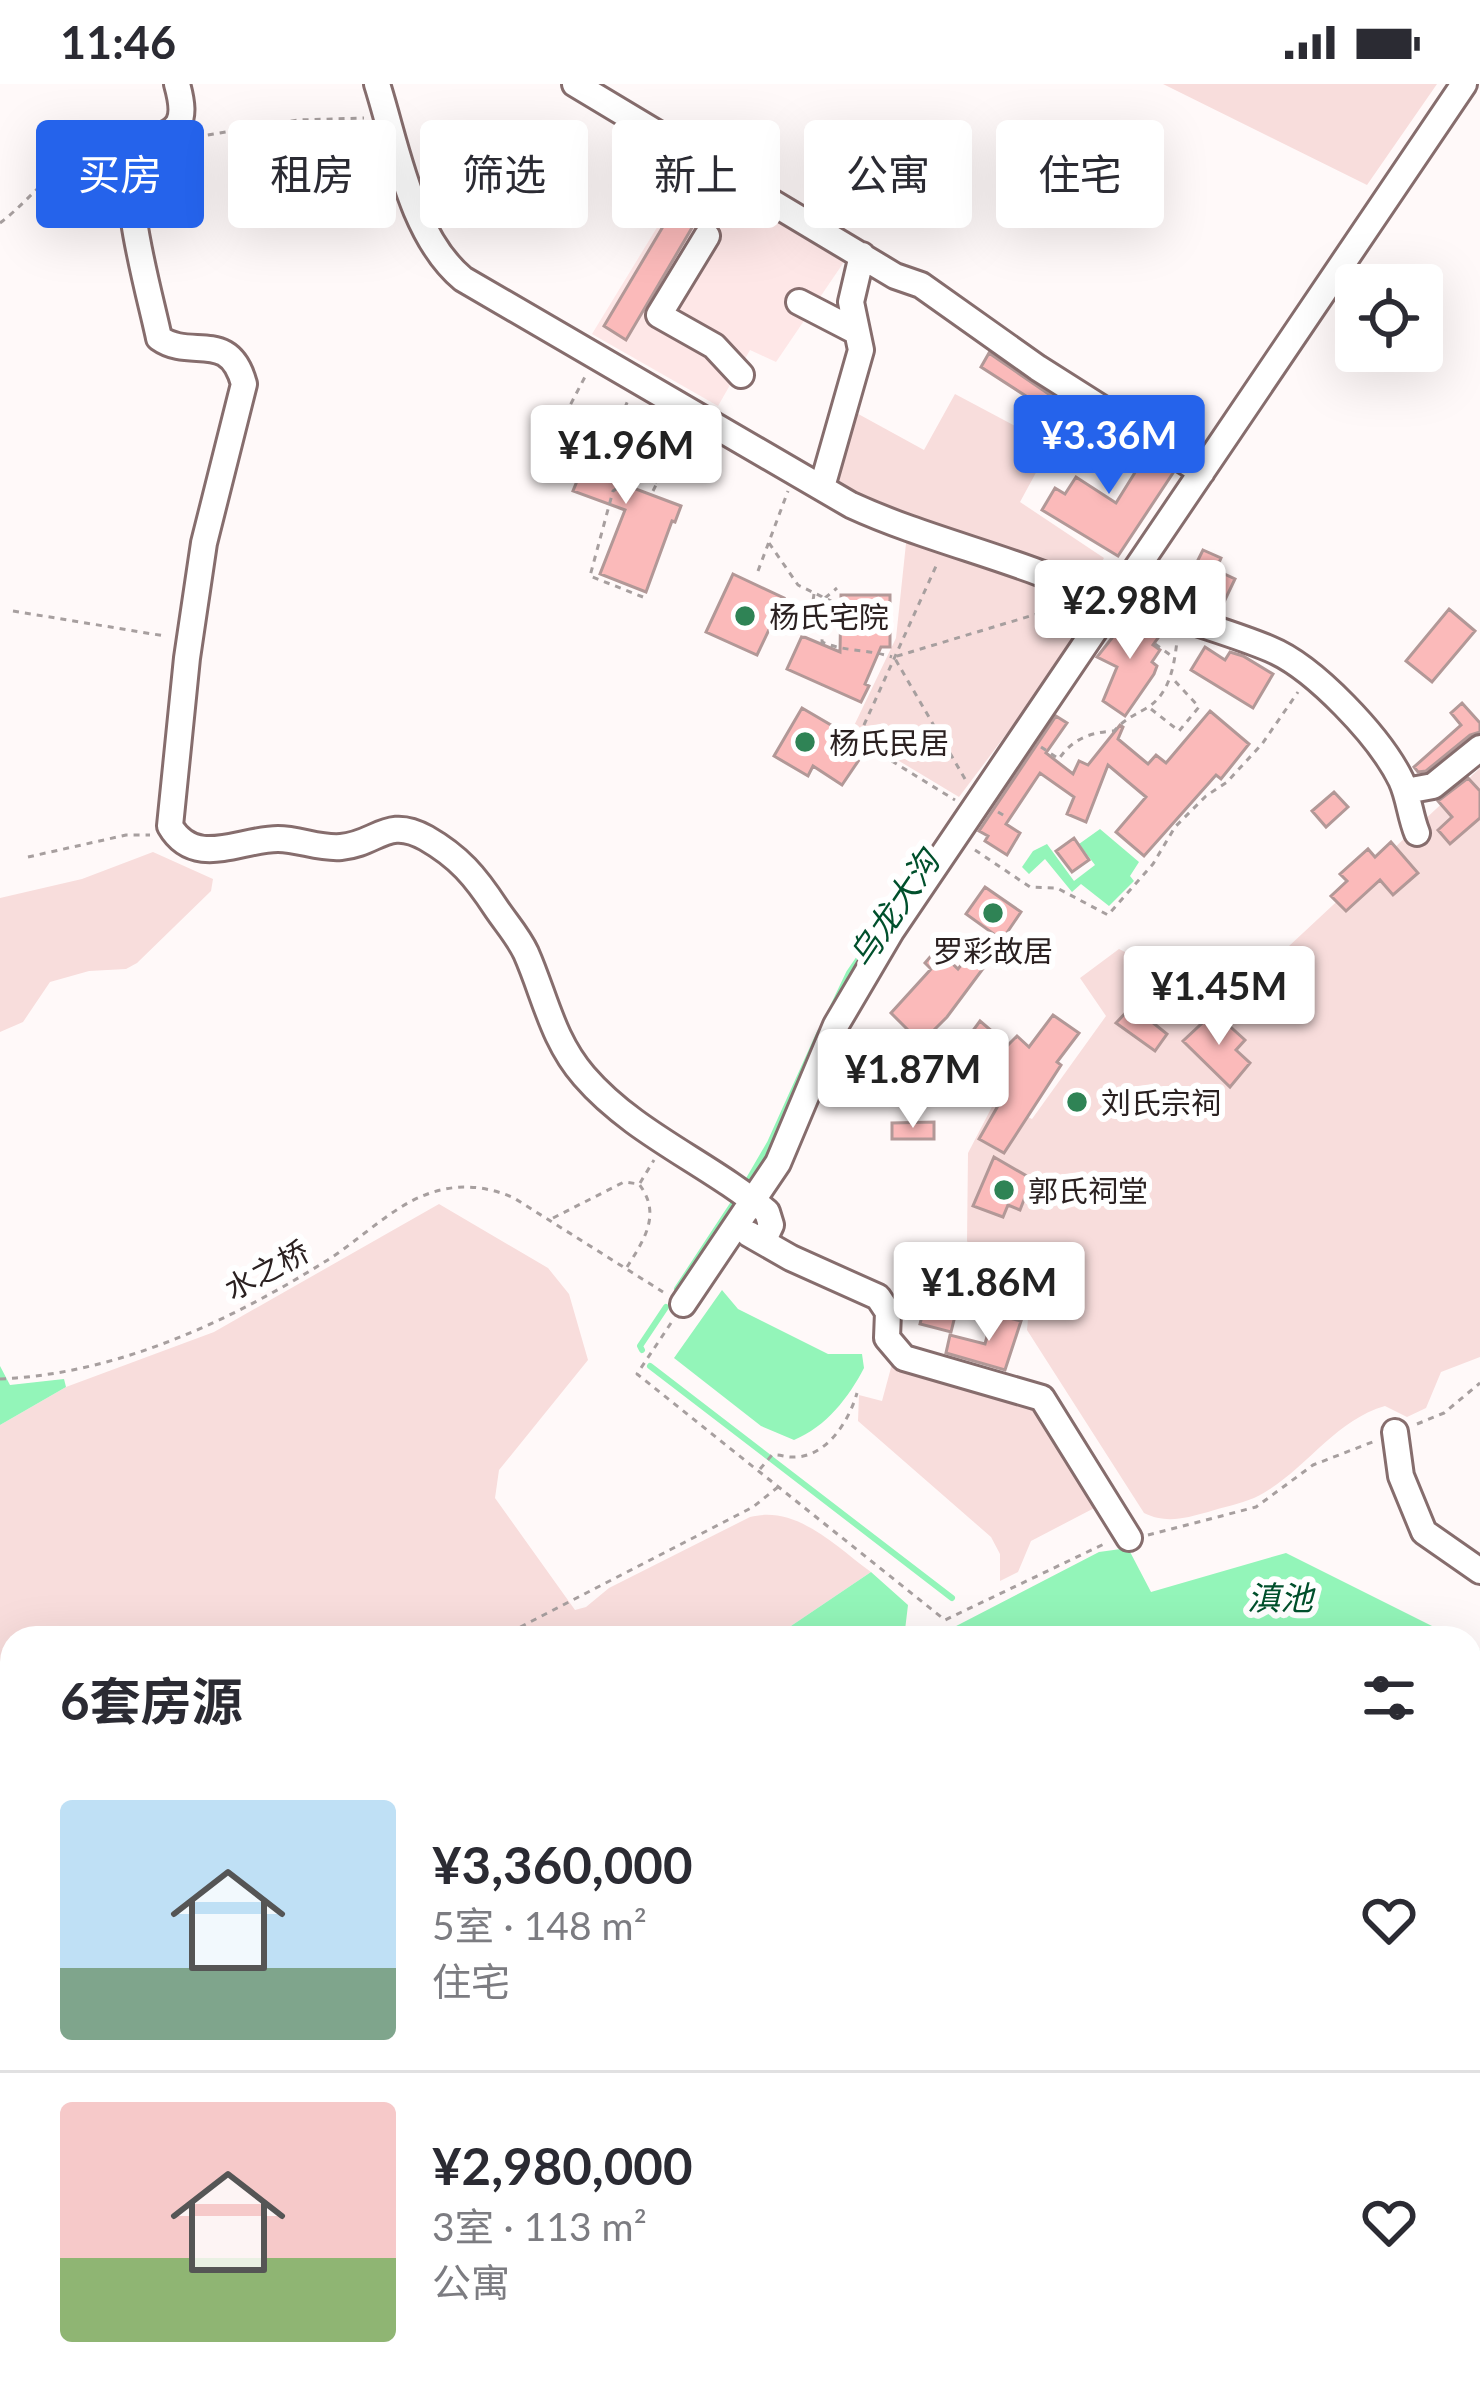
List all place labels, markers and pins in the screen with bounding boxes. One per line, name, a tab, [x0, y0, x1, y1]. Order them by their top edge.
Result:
pin: ¥3.36M	[1011, 395, 1207, 497]
pin: ¥1.96M	[528, 405, 724, 507]
pin: ¥2.98M	[1032, 560, 1228, 662]
place label: 杨氏宅院	[769, 598, 889, 634]
marker: 杨氏宅院	[732, 603, 758, 629]
place label: 杨氏民居	[829, 724, 949, 760]
marker: 杨氏民居	[792, 729, 818, 755]
marker: 罗彩故居	[980, 900, 1006, 926]
place label: 罗彩故居	[933, 932, 1053, 968]
pin: ¥1.45M	[1121, 946, 1317, 1048]
pin: ¥1.87M	[815, 1029, 1011, 1131]
place label: 刘氏宗祠	[1101, 1084, 1221, 1120]
marker: 刘氏宗祠	[1064, 1089, 1090, 1115]
place label: 郭氏祠堂	[1028, 1172, 1148, 1208]
marker: 郭氏祠堂	[991, 1177, 1017, 1203]
pin: ¥1.86M	[891, 1242, 1087, 1344]

